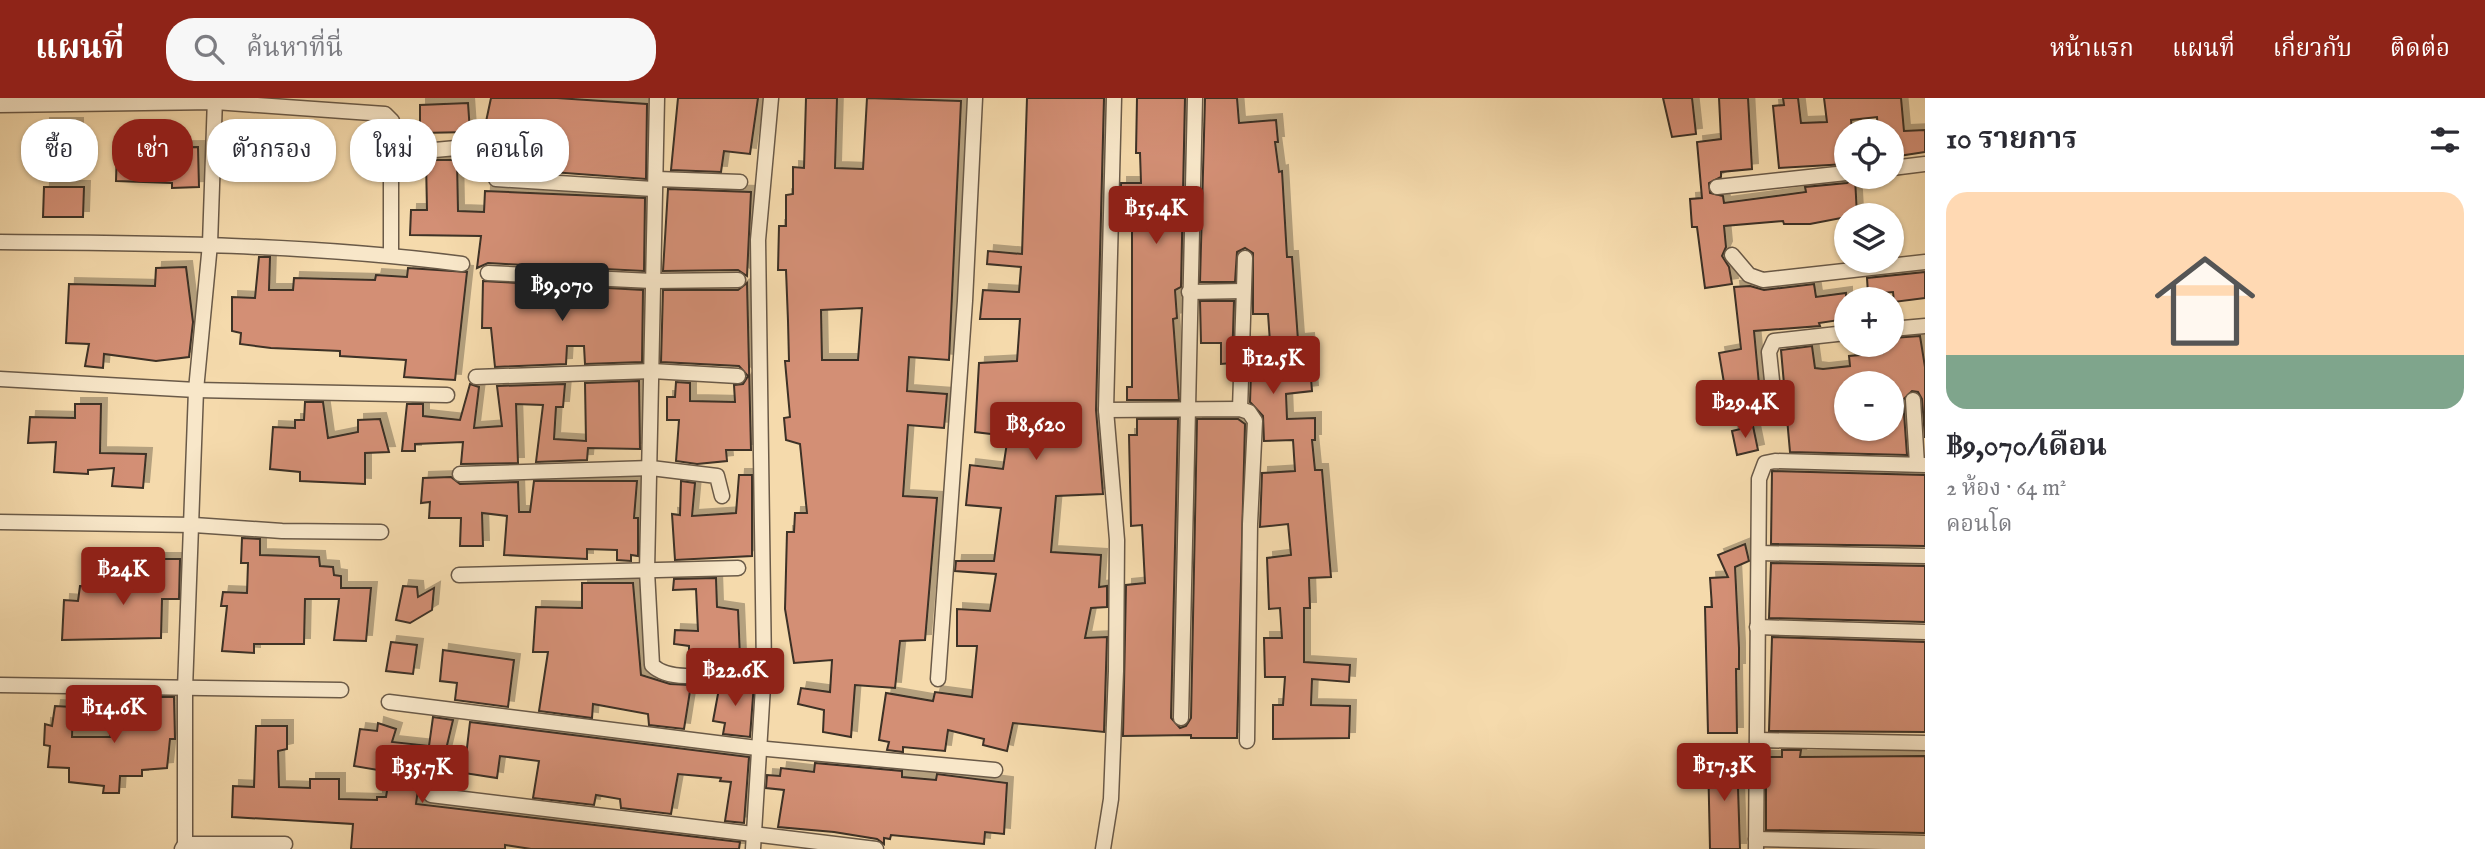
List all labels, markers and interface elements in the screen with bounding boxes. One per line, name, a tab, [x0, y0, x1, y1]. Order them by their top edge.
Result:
search box	[166, 18, 656, 81]
text: แผนที่	[35, 28, 124, 70]
icon: search	[190, 30, 228, 68]
text: ค้นหาที่นี่	[246, 32, 343, 65]
text: หน้าแรก	[2050, 34, 2134, 65]
text: แผนที่	[2172, 34, 2235, 65]
text: เกี่ยวกับ	[2273, 34, 2352, 65]
text: ติดต่อ	[2390, 34, 2450, 65]
chip: ซื้อ	[21, 119, 98, 182]
chip: เช่า	[112, 119, 193, 182]
chip: ตัวกรอง	[207, 119, 336, 182]
chip: ใหม่	[350, 119, 437, 182]
chip: คอนโด	[451, 119, 569, 182]
map controls	[1834, 119, 1904, 441]
button: locate	[1834, 119, 1904, 189]
text: 10 รายการ	[1946, 121, 2077, 159]
icon: filters	[2426, 121, 2464, 159]
pin: ฿15.4K	[1099, 186, 1213, 246]
text: ฿15.4K	[1125, 194, 1187, 223]
button: layers	[1834, 203, 1904, 273]
icon: home	[2142, 238, 2268, 364]
pin: ฿9,070	[505, 264, 619, 323]
text: ฿9,070	[531, 271, 593, 300]
button: +	[1834, 287, 1904, 357]
pin: ฿12.5K	[1216, 336, 1330, 396]
text: ฿12.5K	[1242, 344, 1304, 373]
button: −	[1834, 371, 1904, 441]
pin: ฿29.4K	[1688, 380, 1802, 440]
text: ฿29.4K	[1712, 388, 1778, 417]
pin: ฿8,620	[979, 402, 1093, 462]
text: ฿8,620	[1006, 410, 1066, 439]
text: ฿9,070/เดือน	[1946, 428, 2107, 466]
text: 2 ห้อง · 64 m²	[1946, 474, 2066, 503]
text: คอนโด	[1946, 510, 2013, 539]
pin: ฿24K	[82, 547, 164, 607]
text: ฿24K	[97, 555, 149, 584]
pin: ฿22.6K	[678, 648, 792, 708]
text: ฿22.6K	[702, 656, 768, 685]
pin: ฿14.6K	[57, 686, 171, 745]
text: ฿14.6K	[82, 693, 146, 722]
pin: ฿17.3K	[1667, 744, 1781, 803]
pin: ฿35.7K	[365, 746, 479, 805]
text: ฿17.3K	[1693, 751, 1755, 780]
text: ฿35.7K	[392, 753, 452, 782]

